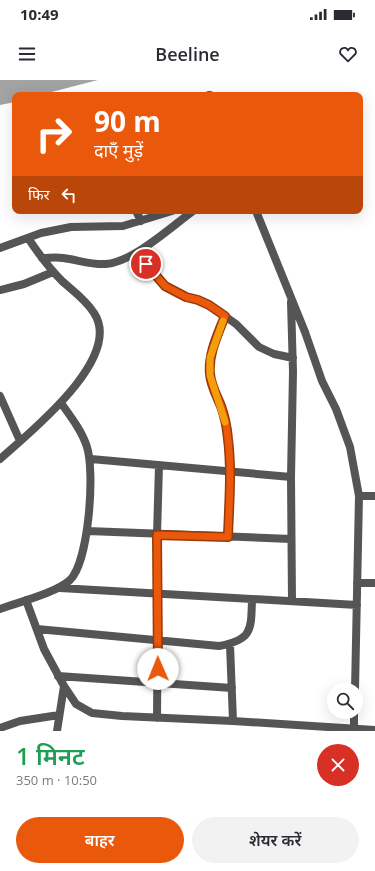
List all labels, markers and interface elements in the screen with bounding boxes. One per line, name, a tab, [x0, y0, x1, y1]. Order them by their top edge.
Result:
text: 10:49	[20, 4, 59, 24]
text: Beeline	[155, 42, 220, 66]
icon: menu	[16, 43, 38, 65]
icon: heart	[337, 43, 359, 65]
text: 90 m	[94, 102, 161, 140]
icon: right	[28, 108, 80, 160]
text: दाएँ मुड़ें	[94, 138, 143, 162]
text: फिर	[28, 184, 50, 204]
icon: left	[58, 184, 80, 206]
pin	[129, 247, 163, 281]
icon: arrive	[135, 253, 157, 275]
position arrow	[137, 648, 179, 690]
map controls	[327, 683, 363, 719]
button: search	[327, 683, 363, 719]
text: 1 मिनट	[16, 739, 85, 772]
button: close	[317, 744, 359, 786]
text: 350 m · 10:50	[16, 771, 97, 789]
button: बाहर	[16, 817, 184, 863]
button: शेयर करें	[192, 817, 359, 863]

